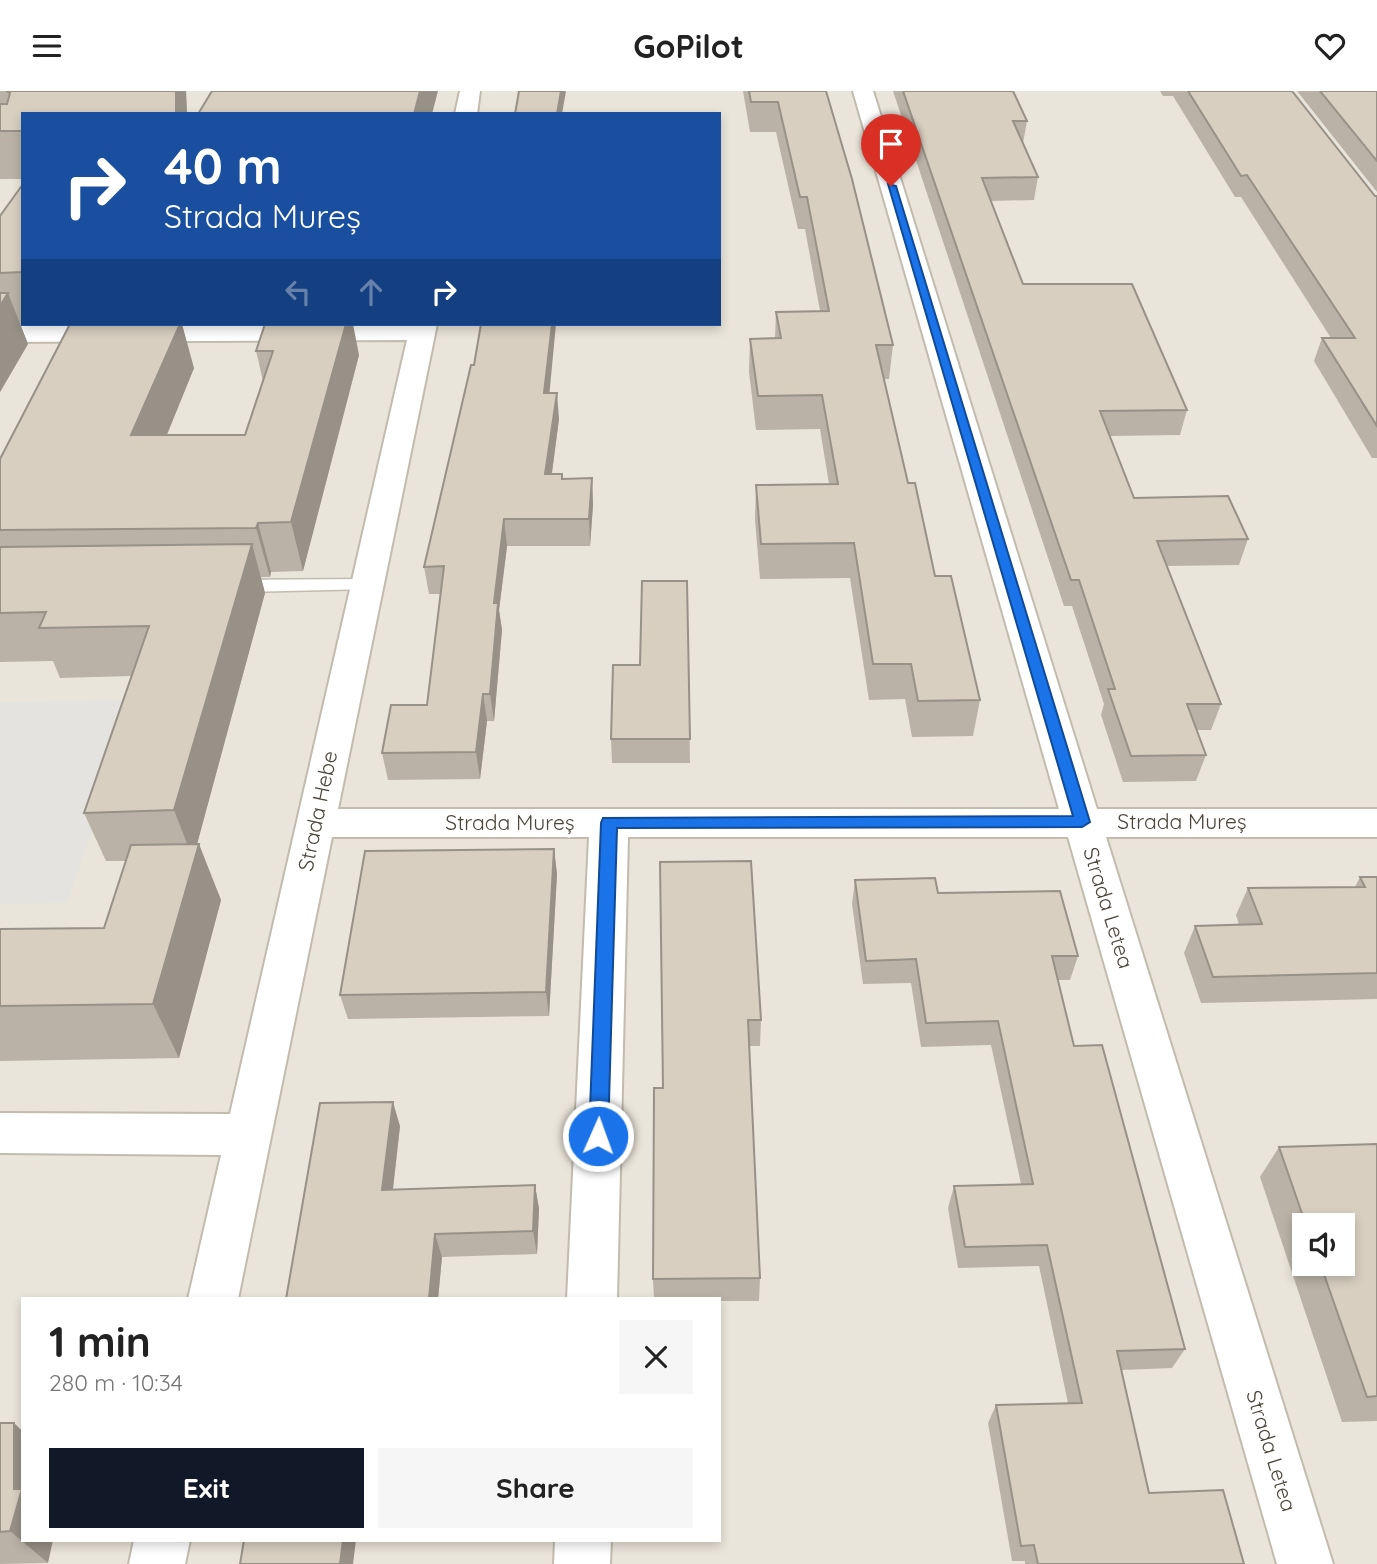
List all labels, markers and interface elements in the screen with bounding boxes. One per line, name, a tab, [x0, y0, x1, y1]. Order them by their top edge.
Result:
text: GoPilot	[633, 26, 744, 66]
icon: menu	[28, 27, 66, 65]
icon: heart	[1311, 27, 1349, 65]
pin	[861, 114, 921, 186]
icon: arrive	[872, 125, 910, 163]
text: 40 m	[164, 135, 282, 196]
icon: right	[49, 140, 140, 231]
text: Strada Mureș	[164, 196, 361, 236]
icon: left	[279, 273, 317, 311]
icon: ahead	[352, 273, 390, 311]
icon: right	[425, 273, 463, 311]
street label: Strada Hebe	[292, 748, 342, 873]
street label: Strada Mureș	[1117, 808, 1247, 834]
street label: Strada Mureș	[445, 809, 575, 835]
street label: Strada Letea	[1078, 844, 1140, 971]
position arrow	[561, 1099, 635, 1173]
map controls	[1292, 1213, 1355, 1276]
button: sound	[1292, 1213, 1355, 1276]
text: 1 min	[49, 1315, 151, 1368]
button: close	[619, 1320, 693, 1394]
text: 280 m · 10:34	[49, 1368, 183, 1397]
street label: Strada Letea	[1241, 1387, 1303, 1514]
button: Exit	[49, 1448, 364, 1528]
button: Share	[378, 1448, 693, 1528]

